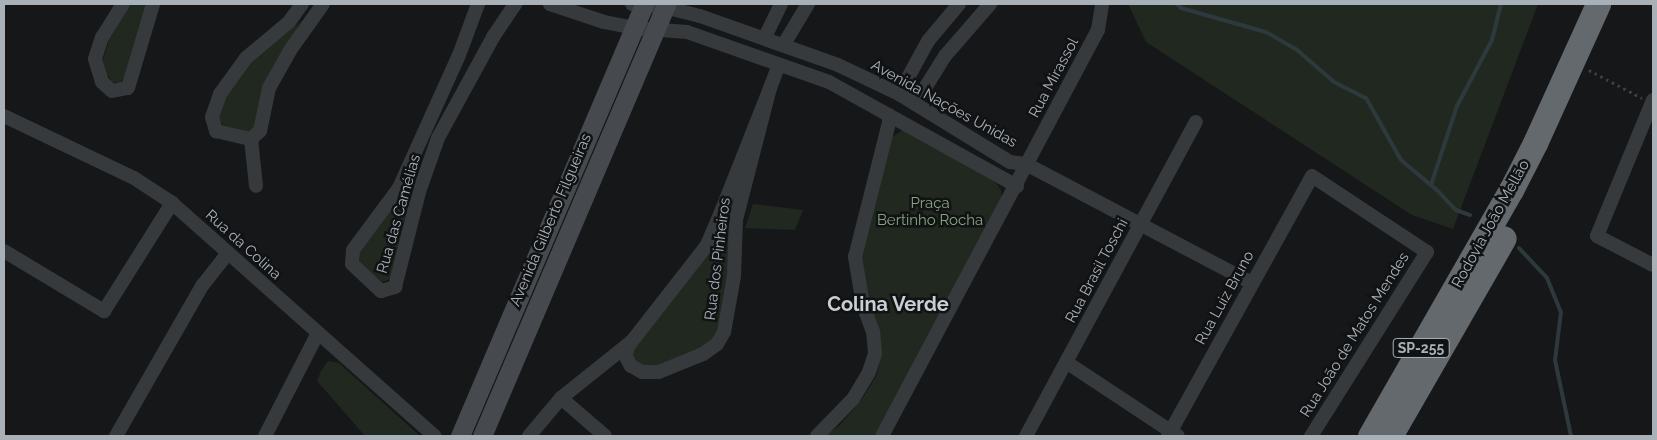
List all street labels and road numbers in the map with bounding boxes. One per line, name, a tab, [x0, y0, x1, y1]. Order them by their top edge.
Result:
street label: Rua Mirassol	[1025, 35, 1083, 121]
street label: Avenida Nações Unidas	[868, 56, 1020, 152]
street label: Avenida Gilberto Filgueiras	[506, 131, 596, 309]
street label: Rua das Camélias	[373, 152, 425, 276]
street label: Rodovia João Mellão	[1448, 157, 1534, 291]
street label: Rua dos Pinheiros	[702, 197, 734, 321]
street label: Rua da Colina	[202, 206, 284, 284]
street label: Rua Brasil Toschi	[1062, 215, 1132, 327]
street label: Rua Luiz Bruno	[1192, 248, 1258, 348]
street label: Rua João de Matos Mendes	[1297, 249, 1413, 421]
road number: SP-255	[1392, 336, 1450, 359]

